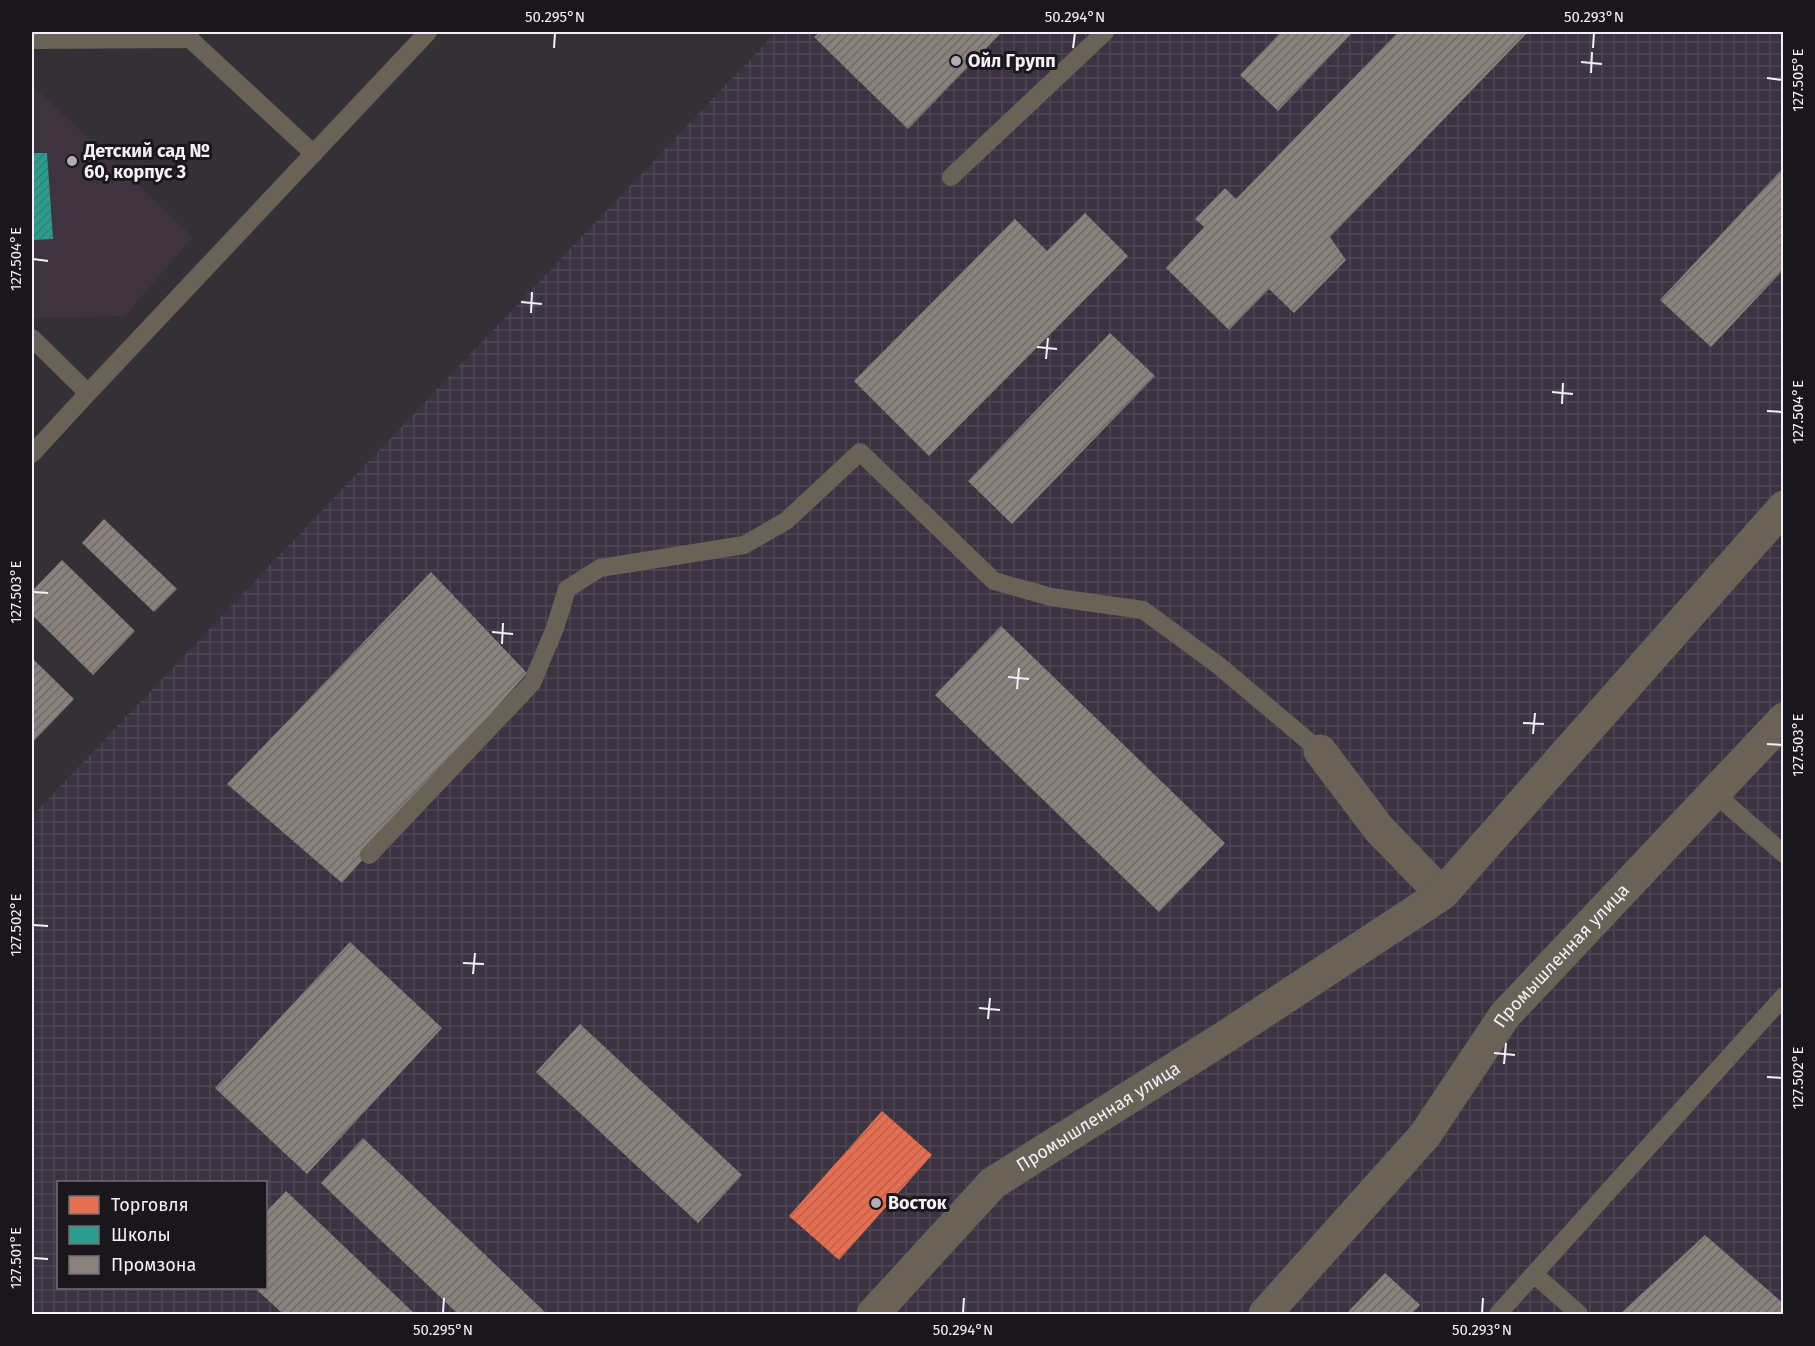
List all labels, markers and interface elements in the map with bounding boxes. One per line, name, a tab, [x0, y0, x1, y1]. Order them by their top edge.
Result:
text: 50.295°N	[525, 8, 585, 26]
text: 50.294°N	[1045, 8, 1105, 26]
text: 50.293°N	[1564, 8, 1624, 26]
text: 127.505°E	[1789, 48, 1807, 112]
place label: Ойл Групп	[968, 50, 1056, 72]
marker: Ойл Групп	[949, 54, 963, 68]
place label: Детский сад № 60, корпус 3	[83, 140, 210, 183]
marker: Детский сад № 60, корпус 3	[65, 154, 79, 168]
text: 127.504°E	[7, 227, 25, 291]
text: 127.504°E	[1789, 380, 1807, 444]
text: 127.503°E	[7, 560, 25, 624]
text: 127.503°E	[1789, 713, 1807, 777]
street label: Промышленная улица	[1489, 879, 1634, 1032]
text: 127.502°E	[7, 893, 25, 957]
text: 127.502°E	[1789, 1046, 1807, 1110]
street label: Промышленная улица	[1012, 1057, 1184, 1176]
legend	[57, 1181, 267, 1289]
place label: Восток	[888, 1192, 947, 1214]
text: Торговля	[111, 1194, 189, 1216]
marker: Восток	[869, 1196, 883, 1210]
text: Школы	[111, 1224, 171, 1246]
text: 127.501°E	[7, 1227, 25, 1289]
text: Промзона	[111, 1254, 196, 1276]
text: 50.295°N	[413, 1321, 473, 1339]
text: 50.294°N	[933, 1321, 993, 1339]
text: 50.293°N	[1452, 1321, 1512, 1339]

